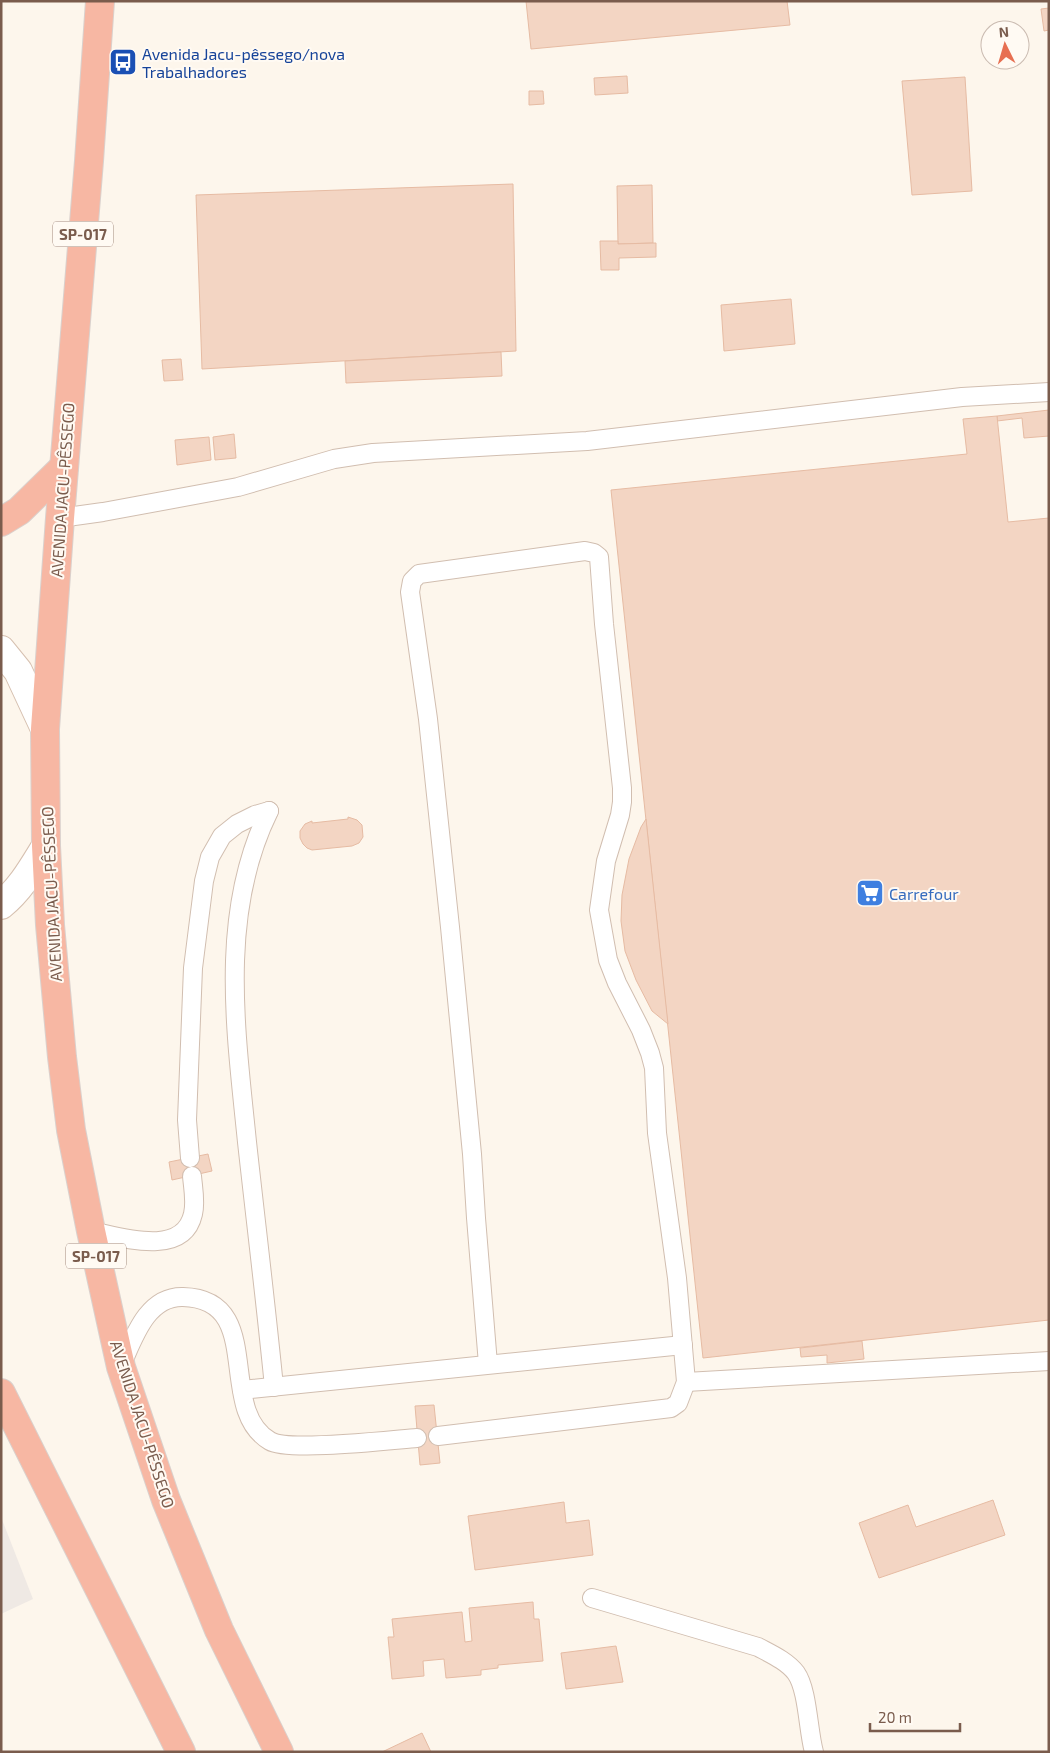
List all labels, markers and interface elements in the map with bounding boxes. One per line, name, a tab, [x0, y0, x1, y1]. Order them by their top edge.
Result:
north arrow	[980, 20, 1030, 70]
text: N	[998, 23, 1010, 40]
place label: Avenida Jacu-pêssego/nova Trabalhadores	[142, 44, 345, 81]
bus stop icon: Avenida Jacu-pêssego/nova Trabalhadores	[108, 47, 138, 77]
road number: SP-017	[53, 222, 113, 246]
street label: AVENIDA JACU-PÊSSEGO	[46, 402, 78, 578]
street label: AVENIDA JACU-PÊSSEGO	[37, 806, 65, 982]
supermarket icon: Carrefour	[855, 878, 885, 908]
place label: Carrefour	[889, 884, 959, 903]
road number: SP-017	[66, 1244, 126, 1268]
street label: AVENIDA JACU-PÊSSEGO	[107, 1338, 179, 1510]
scale bar	[870, 1700, 960, 1732]
text: 20 m	[878, 1708, 912, 1726]

